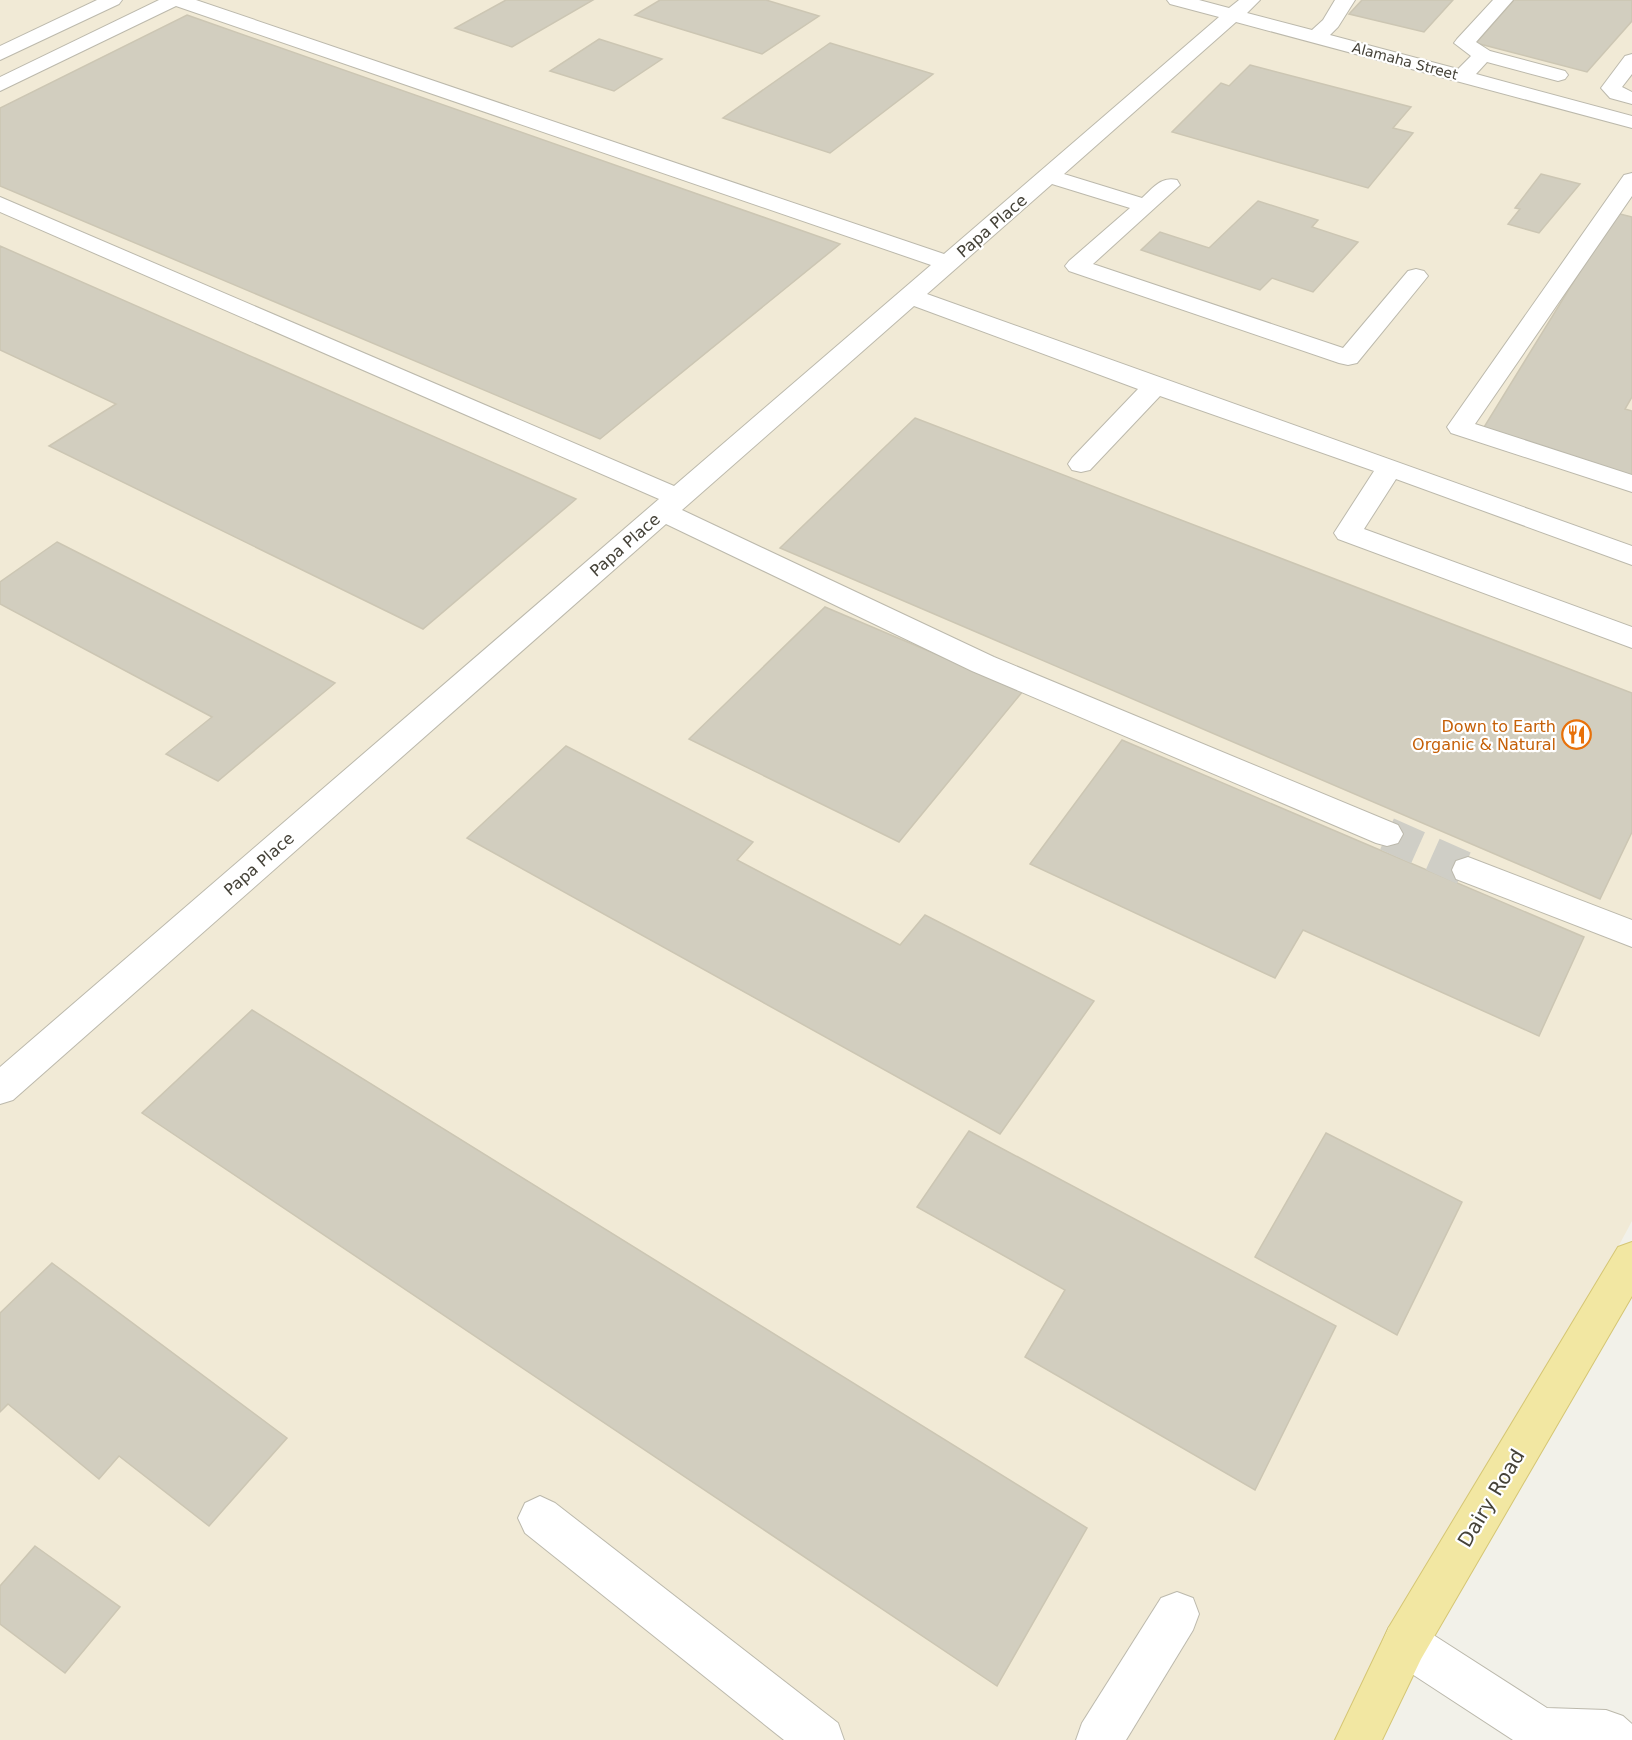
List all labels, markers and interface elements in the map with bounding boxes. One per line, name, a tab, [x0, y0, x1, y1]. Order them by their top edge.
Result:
street label: Alamaha Street	[1350, 39, 1460, 83]
street label: Papa Place	[953, 191, 1031, 261]
street label: Papa Place	[586, 510, 664, 580]
place label: Down to Earth Organic & Natural	[1412, 717, 1556, 754]
restaurant icon: Down to Earth Organic & Natural	[1561, 719, 1593, 751]
street label: Papa Place	[220, 829, 298, 899]
street label: Dairy Road	[1452, 1445, 1530, 1551]

